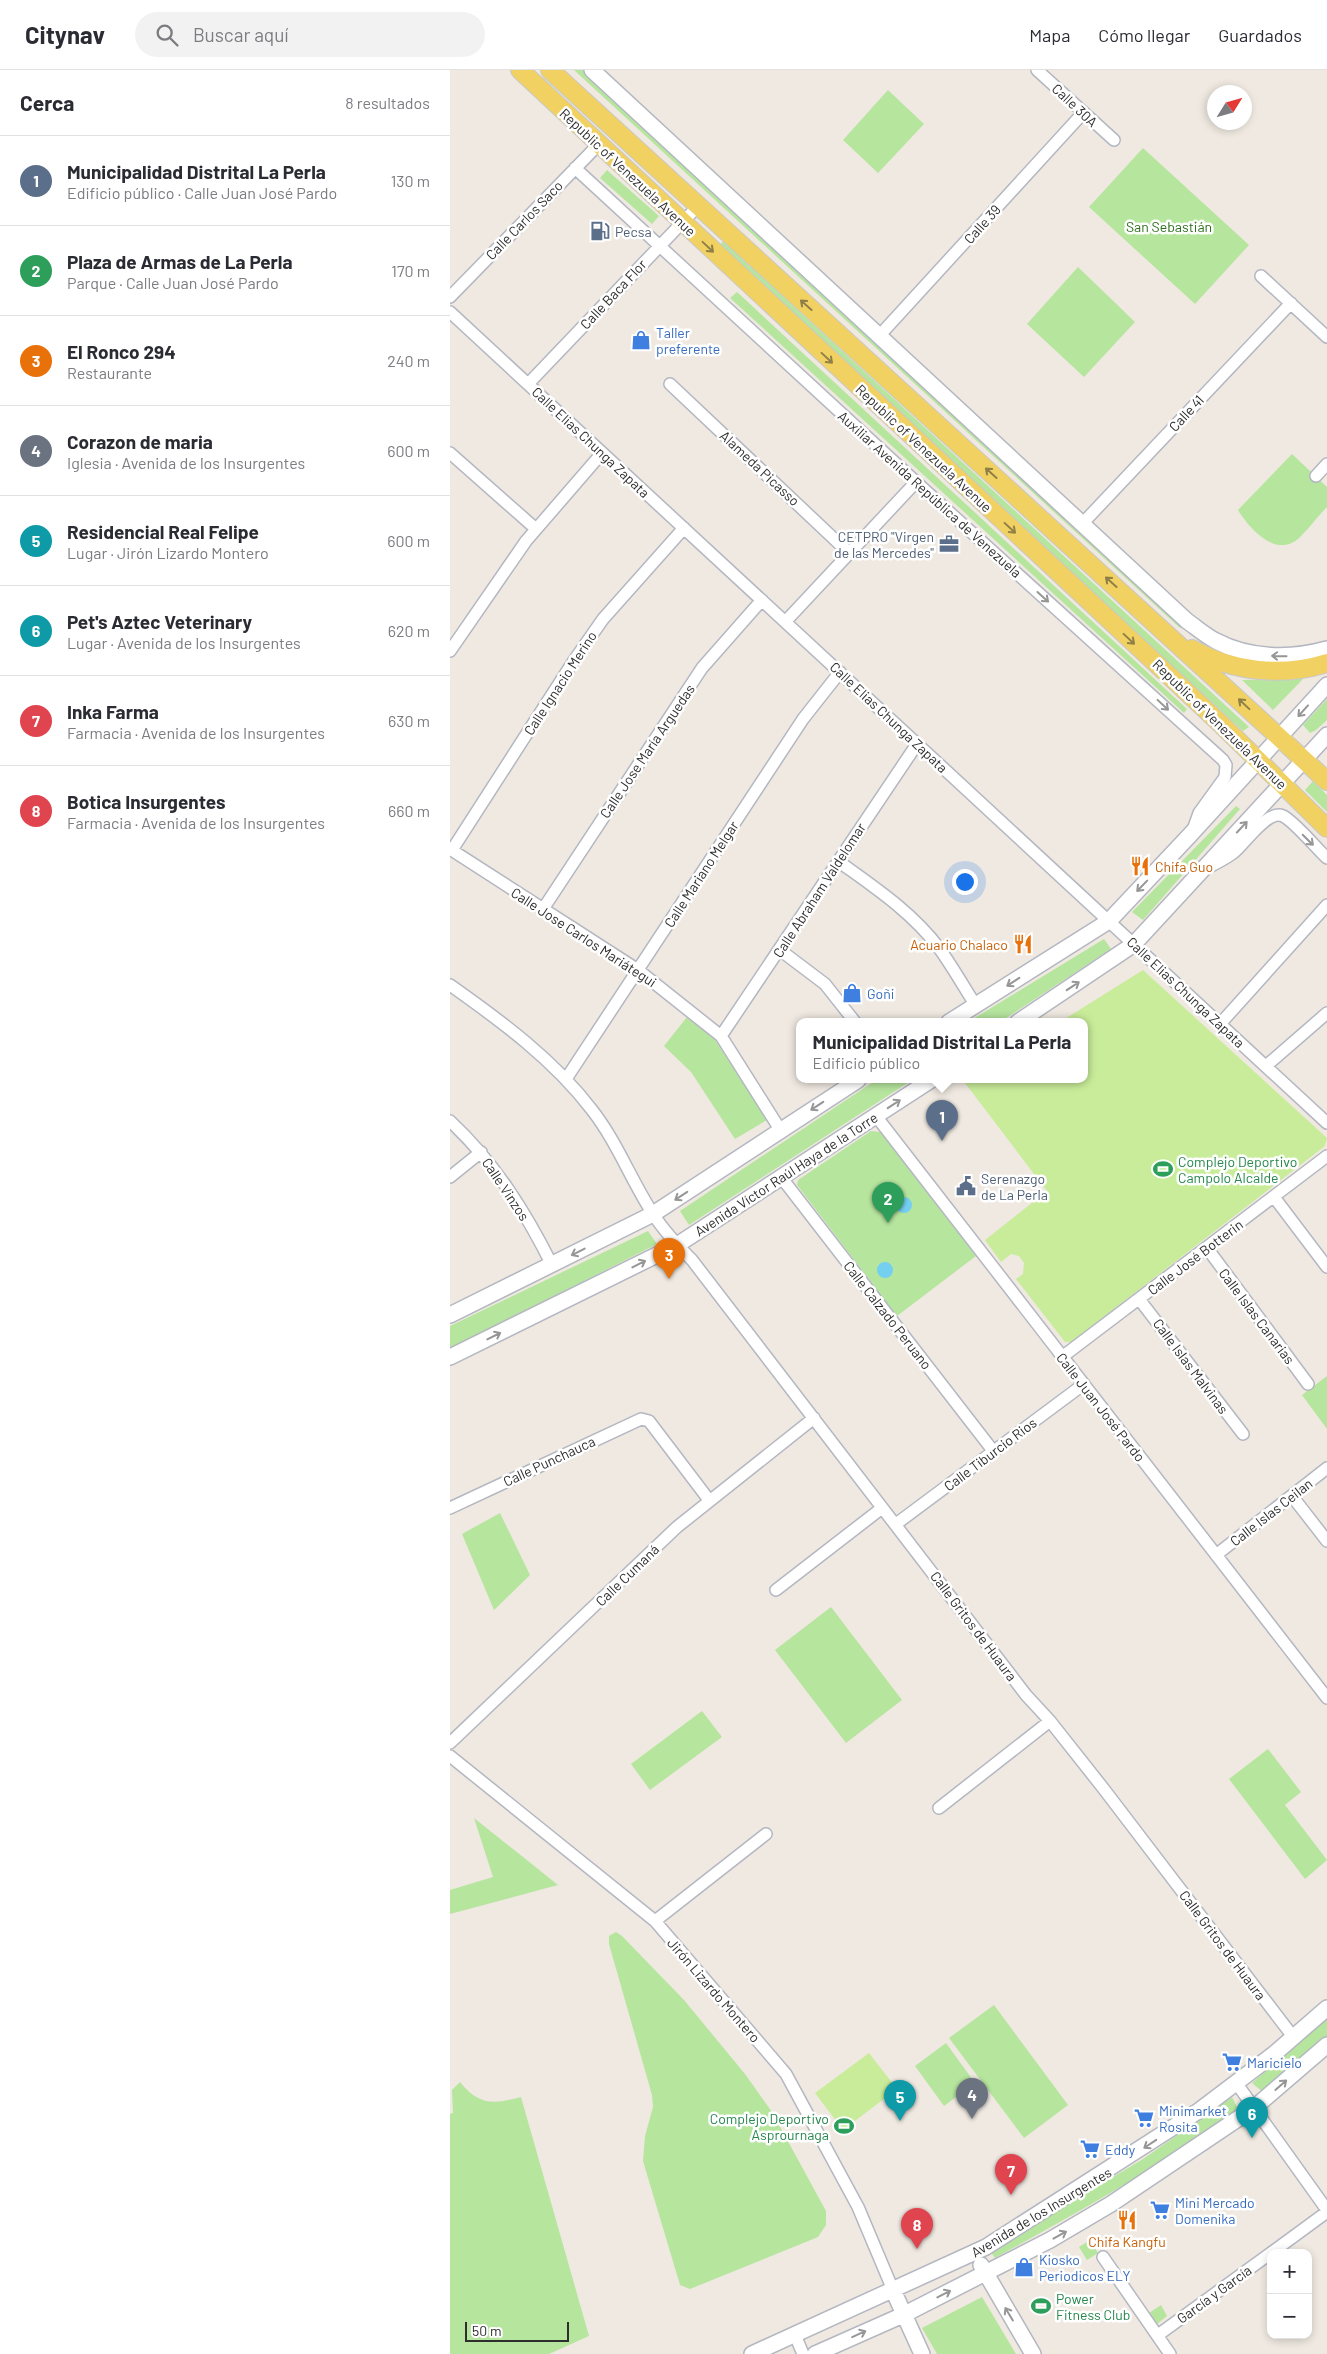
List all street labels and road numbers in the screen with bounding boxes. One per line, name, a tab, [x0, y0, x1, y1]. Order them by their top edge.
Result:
street label: Calle 30A	[1049, 80, 1102, 131]
street label: Republic of Venezuela Avenue	[556, 104, 700, 240]
street label: Calle Carlos Saco	[482, 177, 566, 263]
street label: Calle 39	[960, 201, 1004, 247]
street label: Calle Baca Flor	[576, 256, 650, 332]
street label: Republic of Venezuela Avenue	[852, 380, 996, 516]
street label: Calle Elias Chunga Zapata	[529, 383, 653, 501]
street label: Calle 41	[1165, 391, 1207, 435]
street label: Auxiliar Avenida República de Venezuela	[835, 407, 1025, 581]
street label: Alameda Picasso	[717, 427, 803, 509]
street label: Calle Ignacio Merino	[520, 628, 600, 738]
street label: Republic of Venezuela Avenue	[1149, 655, 1291, 793]
street label: Calle Elias Chunga Zapata	[827, 658, 951, 776]
street label: Calle Jose María Arguedas	[596, 681, 698, 821]
street label: Calle Mariano Melgar	[660, 818, 742, 930]
street label: Calle Abraham Valdelomar	[769, 819, 869, 961]
street label: Calle Jose Carlos Mariátegui	[508, 884, 660, 990]
street label: Calle Elias Chunga Zapata	[1124, 933, 1248, 1051]
street label: Avenida Víctor Raúl Haya de la Torre	[691, 1108, 881, 1240]
street label: Calle Vinzos	[479, 1154, 533, 1224]
street label: Calle José Botterin	[1144, 1216, 1246, 1298]
street label: Calle Calzado Peruano	[840, 1257, 936, 1373]
street label: Calle Islas Canarias	[1216, 1265, 1299, 1367]
street label: Calle Islas Malvinas	[1150, 1315, 1232, 1417]
street label: Calle Juan José Pardo	[1053, 1349, 1149, 1465]
street label: Calle Tiburcio Rios	[940, 1413, 1040, 1494]
street label: Calle Punchauca	[500, 1432, 598, 1490]
street label: Calle Islas Ceilan	[1226, 1475, 1316, 1549]
street label: Calle Cumaná	[592, 1541, 662, 1609]
street label: Calle Gritos de Huaura	[927, 1568, 1021, 1684]
street label: Calle Gritos de Huaura	[1176, 1887, 1270, 2003]
street label: Jirón Lizardo Montero	[664, 1934, 764, 2046]
street label: Avenida de los Insurgentes	[968, 2163, 1115, 2261]
street label: García y García	[1173, 2261, 1255, 2327]

